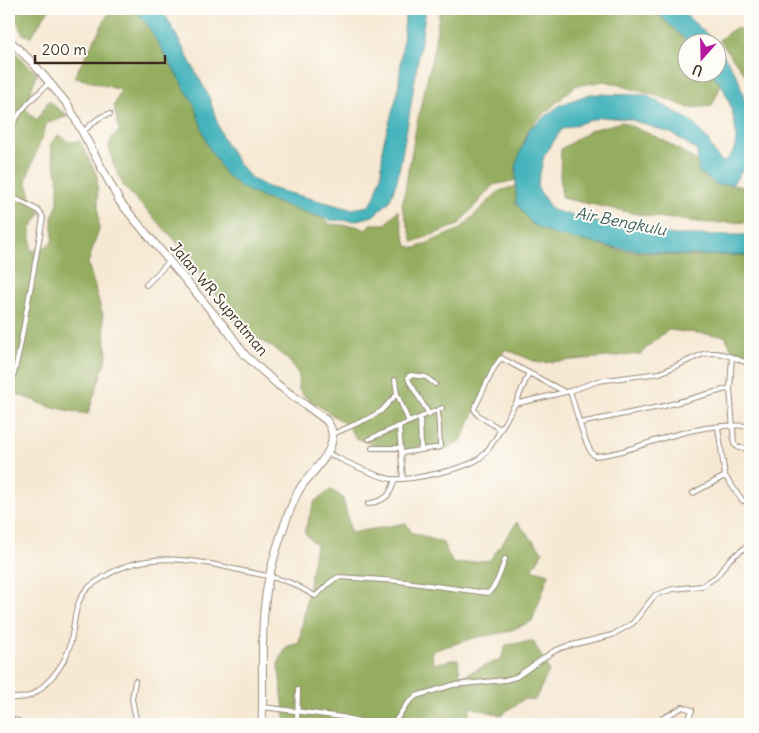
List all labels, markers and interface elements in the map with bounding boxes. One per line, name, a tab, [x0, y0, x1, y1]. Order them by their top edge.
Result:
scale bar	[35, 32, 165, 64]
north arrow	[676, 32, 726, 82]
text: 200 m	[42, 40, 87, 59]
text: U	[690, 60, 705, 80]
water label: Air Bengkulu	[574, 202, 670, 240]
street label: Jalan WR Supratman	[166, 238, 273, 360]

